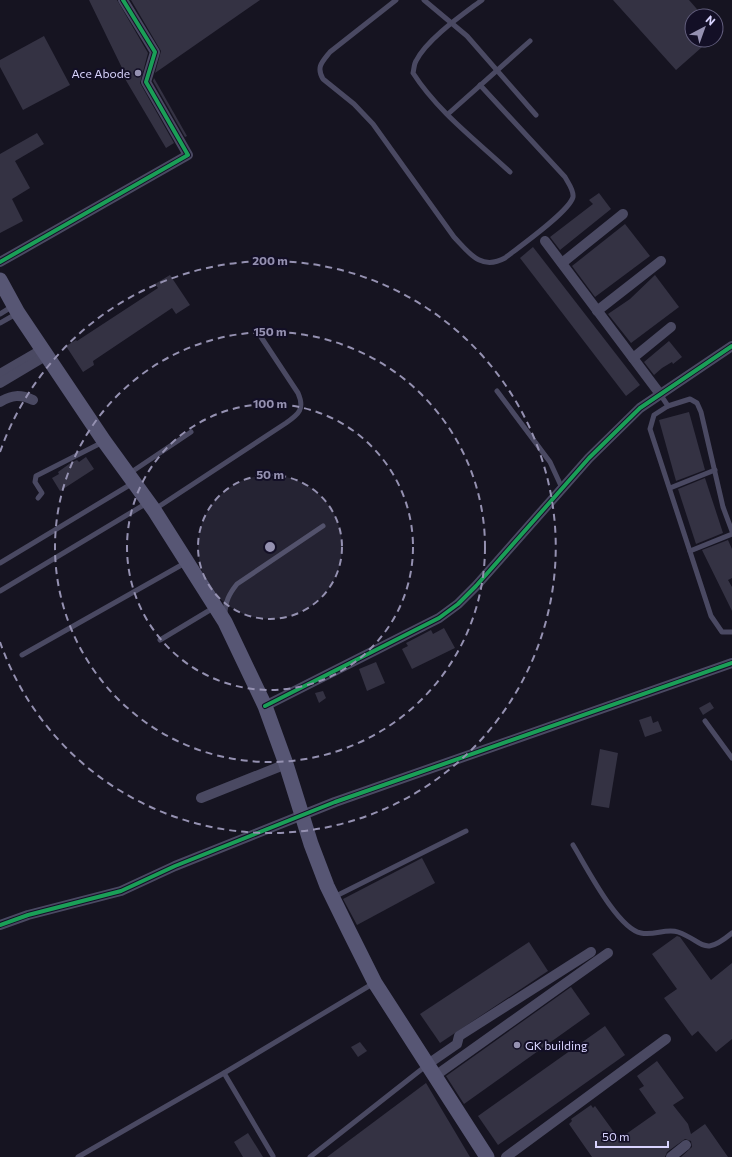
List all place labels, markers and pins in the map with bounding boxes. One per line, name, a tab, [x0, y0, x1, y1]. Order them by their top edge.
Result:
place label: Ace Abode	[72, 66, 130, 80]
marker: Ace Abode	[133, 68, 143, 78]
centre of rings	[263, 540, 277, 554]
place label: GK building	[525, 1038, 588, 1052]
marker: GK building	[512, 1040, 522, 1050]

